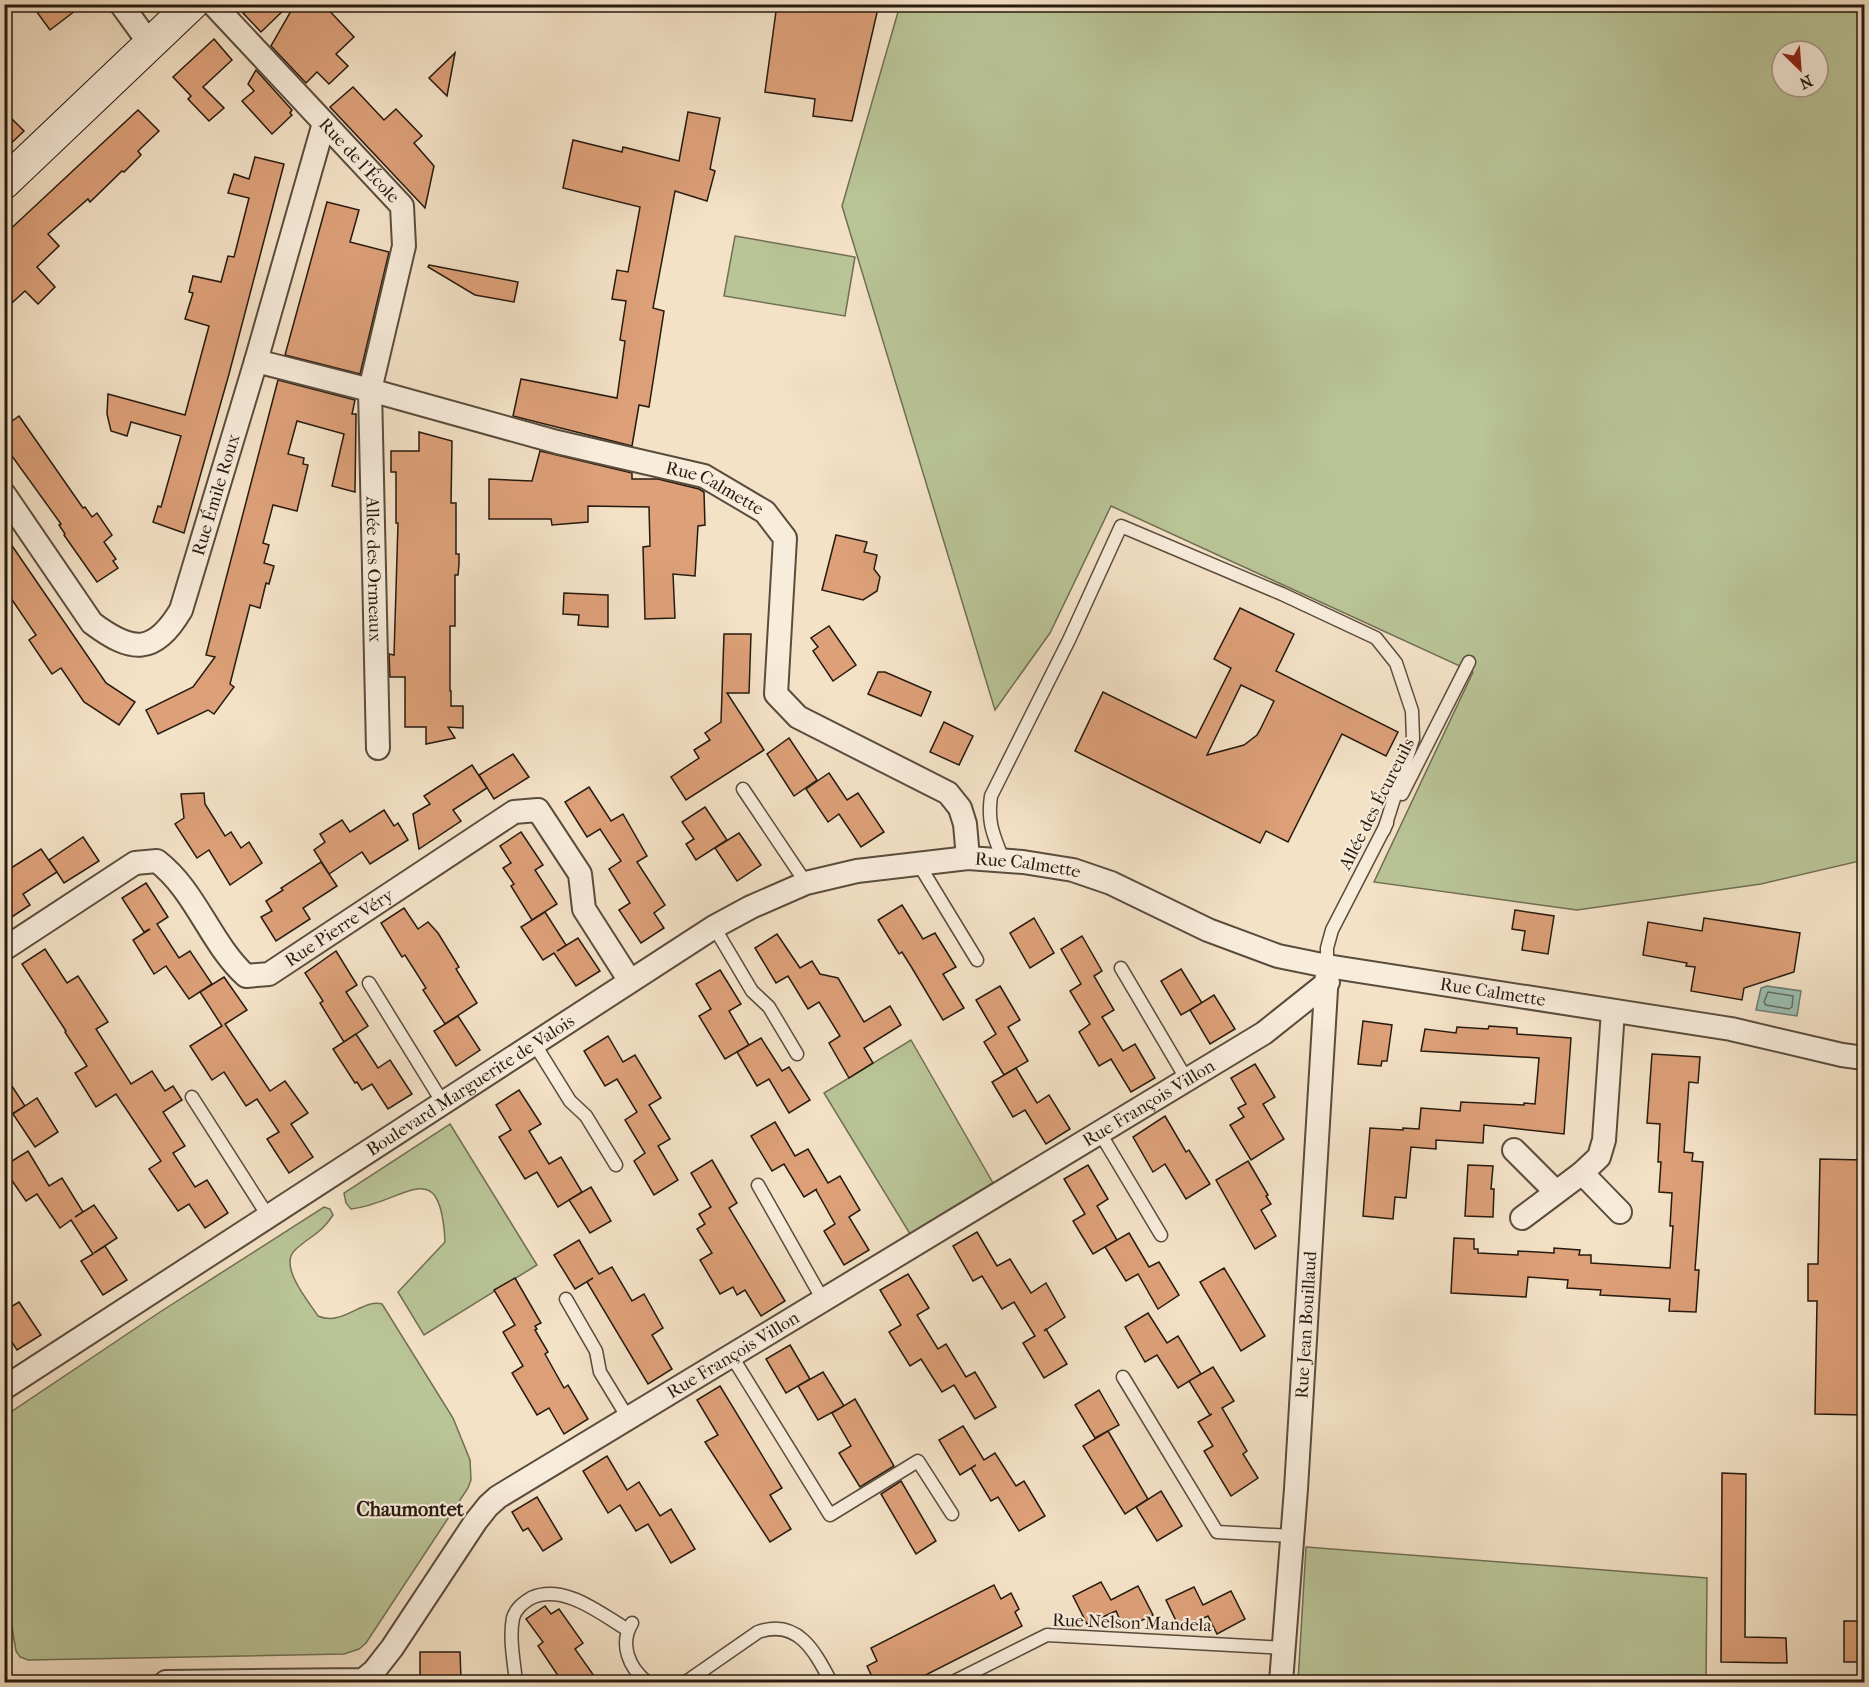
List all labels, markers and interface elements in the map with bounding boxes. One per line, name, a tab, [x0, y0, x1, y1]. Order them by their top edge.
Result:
north arrow	[1770, 39, 1830, 99]
text: N	[1796, 71, 1816, 94]
street label: Rue de l'École	[314, 113, 404, 207]
street label: Rue Émile Roux	[187, 431, 244, 558]
street label: Rue Calmette	[664, 457, 768, 520]
street label: Allée des Ormeaux	[362, 495, 386, 643]
street label: Allée des Écureuils	[1333, 734, 1419, 874]
street label: Rue Calmette	[974, 848, 1084, 882]
street label: Rue Pierre Véry	[281, 884, 398, 971]
street label: Rue Calmette	[1438, 973, 1547, 1010]
street label: Boulevard Marguerite de Valois	[362, 1010, 578, 1160]
street label: Rue François Villon	[1079, 1055, 1219, 1151]
street label: Rue Jean Bouillaud	[1291, 1250, 1321, 1399]
street label: Rue François Villon	[663, 1306, 803, 1403]
district label: Chaumontet	[356, 1498, 465, 1521]
street label: Rue Nelson Mandela	[1052, 1610, 1213, 1636]

